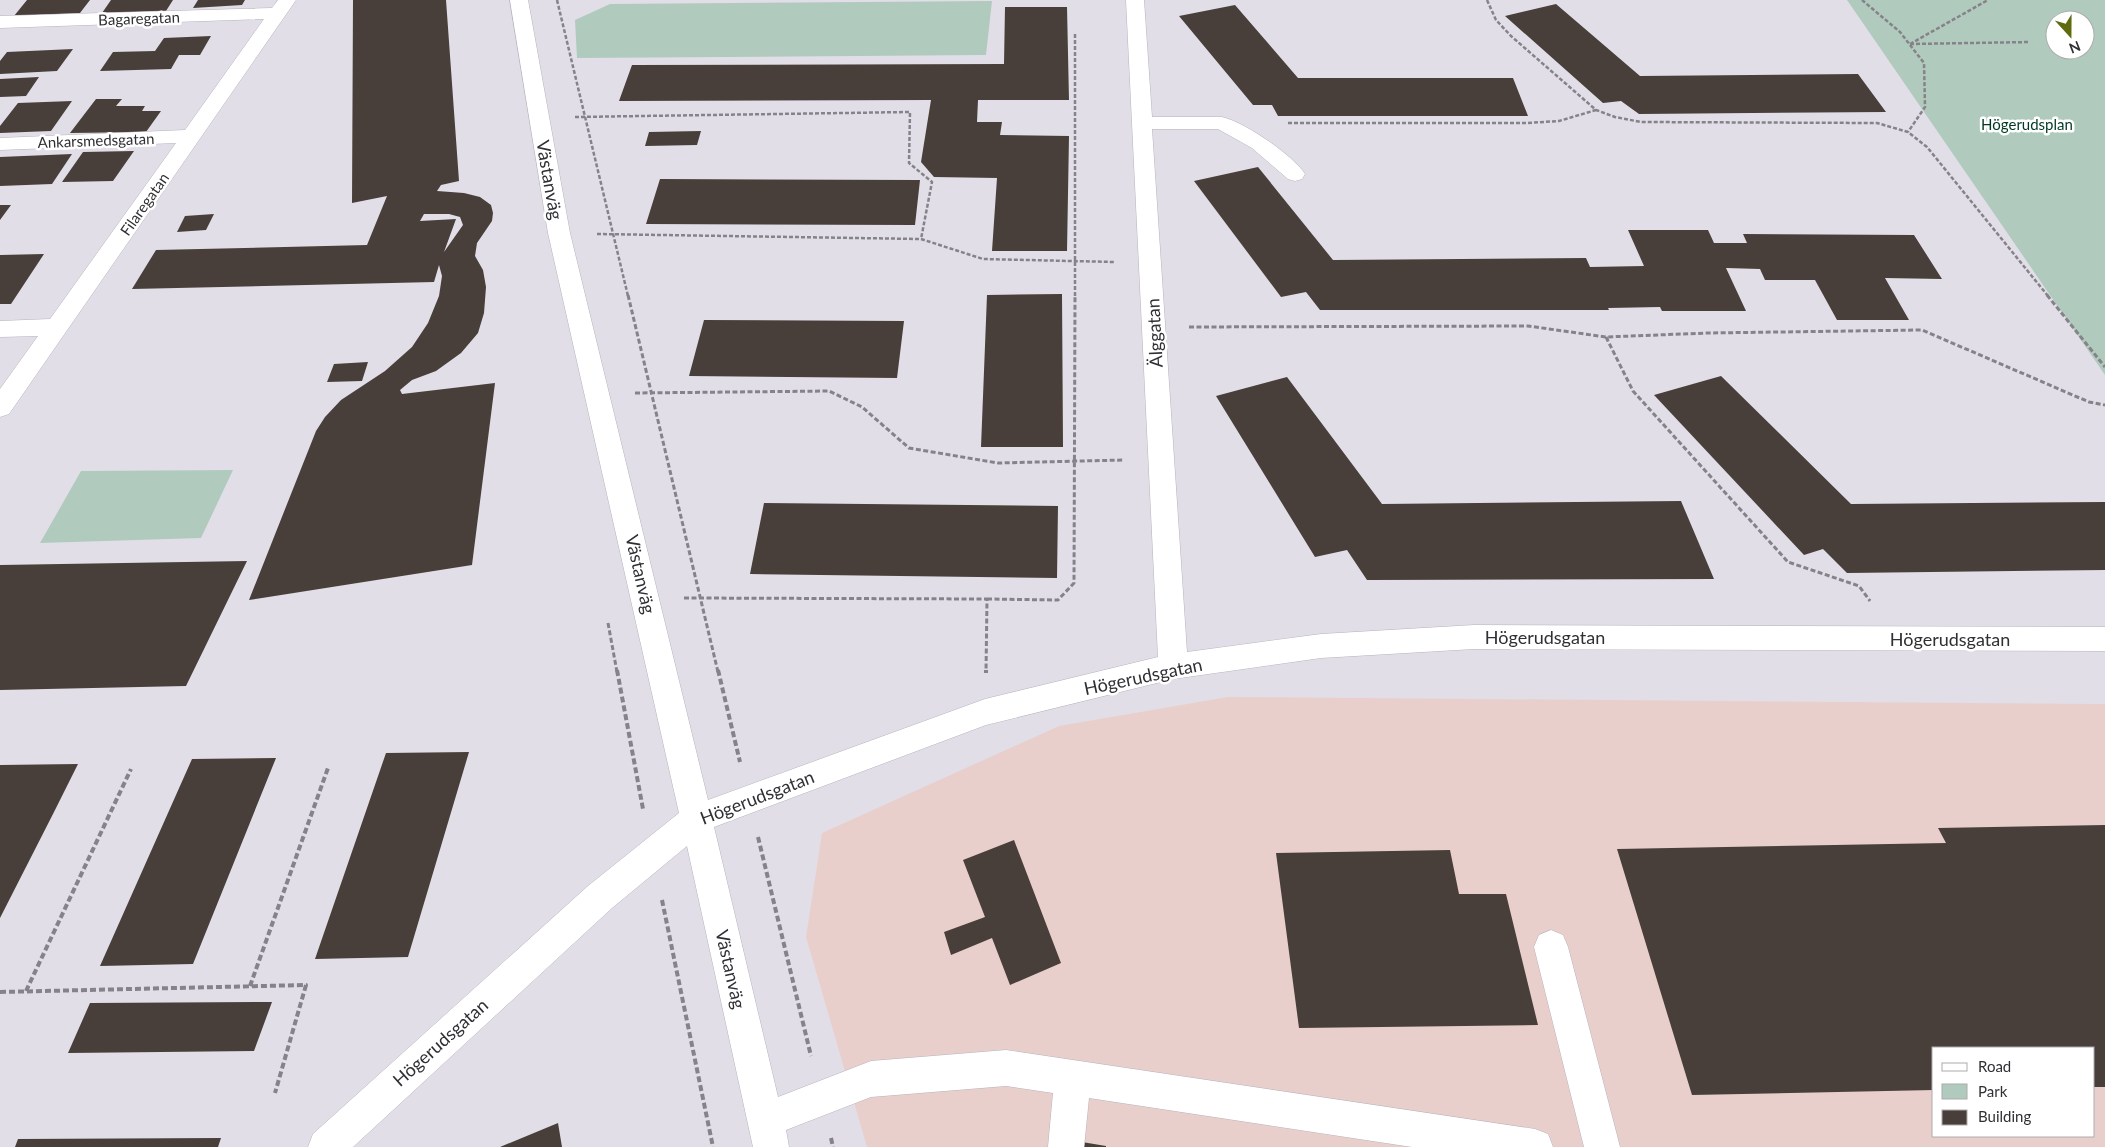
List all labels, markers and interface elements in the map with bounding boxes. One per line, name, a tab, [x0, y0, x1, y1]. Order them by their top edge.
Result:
street label: Bagaregatan	[98, 8, 180, 28]
north arrow	[2045, 10, 2095, 60]
text: N	[2067, 38, 2083, 57]
park label: Högerudsplan	[1981, 115, 2073, 133]
street label: Ankarsmedsgatan	[37, 129, 155, 151]
street label: Västanväg	[532, 138, 568, 222]
street label: Filaregatan	[116, 169, 172, 239]
street label: Älggatan	[1141, 298, 1167, 368]
street label: Västanväg	[621, 532, 661, 616]
street label: Högerudsgatan	[1485, 626, 1605, 648]
street label: Högerudsgatan	[1890, 628, 2010, 650]
street label: Högerudsgatan	[1082, 653, 1204, 699]
street label: Högerudsgatan	[697, 765, 817, 829]
street label: Västanväg	[711, 927, 751, 1011]
street label: Högerudsgatan	[388, 994, 492, 1090]
legend	[1932, 1047, 2095, 1137]
text: Road	[1978, 1057, 2011, 1075]
text: Park	[1978, 1082, 2008, 1100]
text: Building	[1978, 1107, 2031, 1125]

